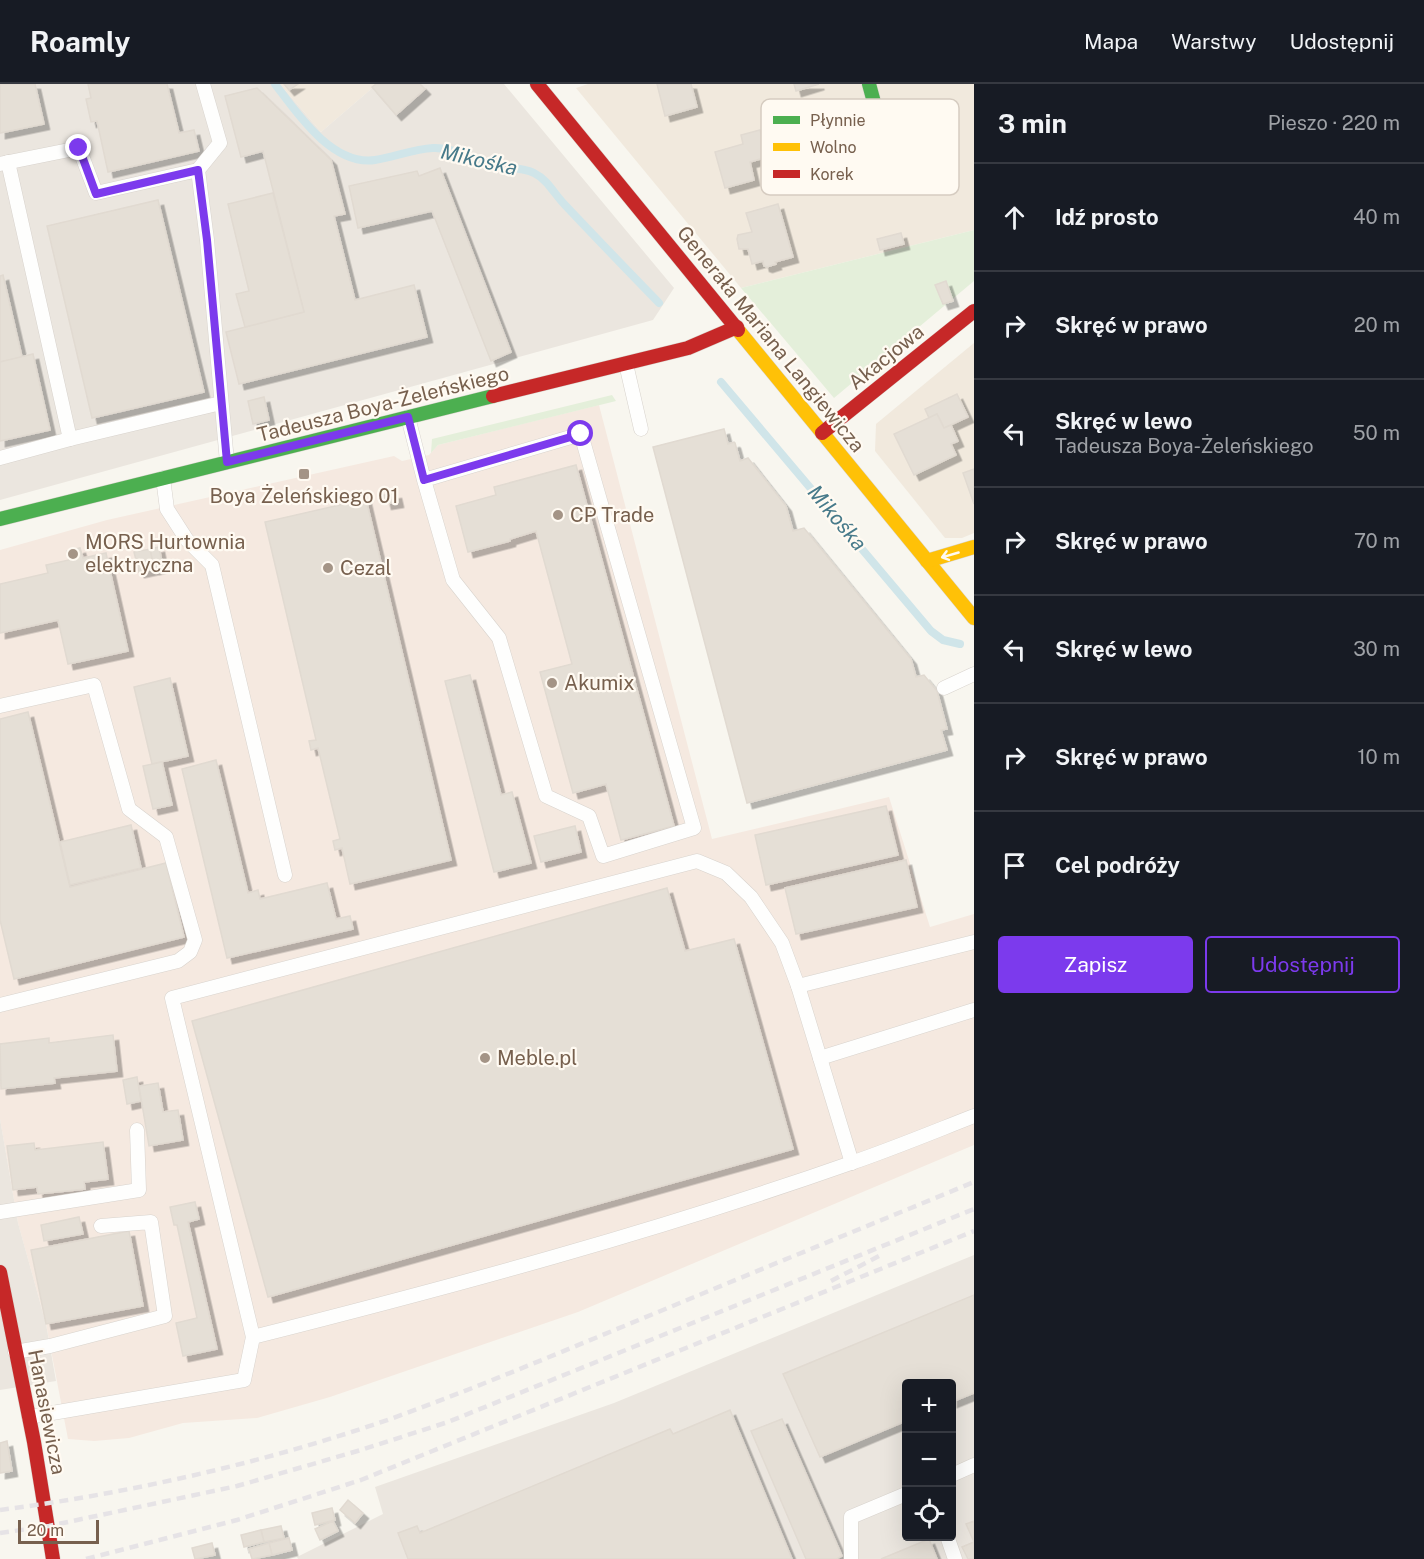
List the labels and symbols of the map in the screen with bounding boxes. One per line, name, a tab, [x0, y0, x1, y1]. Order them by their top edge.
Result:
legend	[761, 99, 959, 195]
text: Płynnie	[810, 111, 866, 130]
route end	[65, 134, 91, 160]
text: Wolno	[810, 138, 857, 157]
water label: Mikośka	[438, 139, 520, 180]
text: Korek	[810, 165, 854, 184]
street label: Generała Mariana Langiewicza	[672, 221, 870, 457]
street label: Akacjowa	[844, 319, 928, 395]
street label: Tadeusza Boya-Żeleńskiego	[255, 361, 511, 447]
route start	[567, 420, 593, 446]
marker: Boya Żeleńskiego 01	[297, 467, 311, 481]
water label: Mikośka	[803, 480, 872, 556]
place label: Boya Żeleńskiego 01	[209, 484, 399, 508]
place label: CP Trade	[570, 503, 654, 527]
marker: CP Trade	[551, 508, 565, 522]
place label: MORS Hurtownia elektryczna	[85, 530, 245, 577]
marker: MORS Hurtownia elektryczna	[66, 547, 80, 561]
one-way arrow	[941, 549, 960, 561]
place label: Cezal	[340, 556, 392, 580]
marker: Cezal	[321, 561, 335, 575]
place label: Akumix	[564, 671, 634, 695]
marker: Akumix	[545, 676, 559, 690]
place label: Meble.pl	[497, 1046, 577, 1070]
marker: Meble.pl	[478, 1051, 492, 1065]
street label: Hanasiewicza	[23, 1347, 71, 1477]
scale bar	[18, 1517, 99, 1544]

